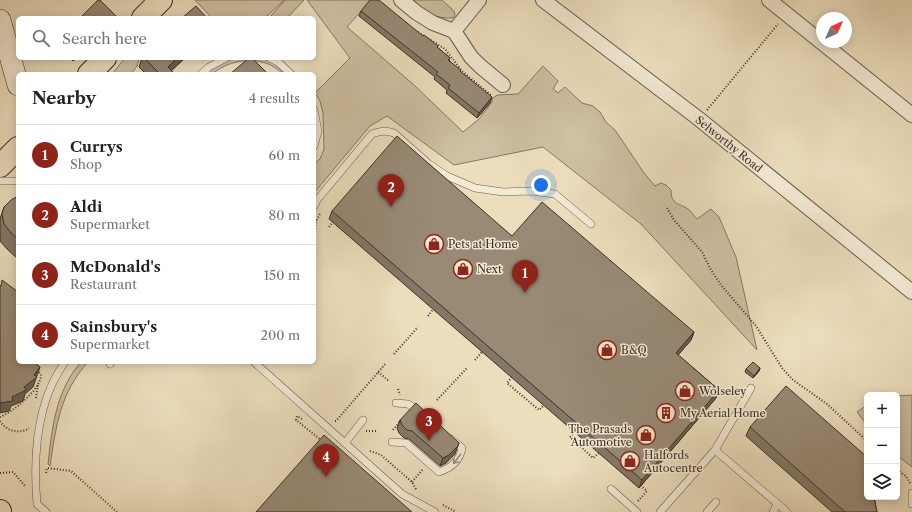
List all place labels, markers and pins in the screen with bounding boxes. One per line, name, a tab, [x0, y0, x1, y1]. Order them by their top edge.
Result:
pin: 2	[378, 174, 404, 207]
shop icon: Pets at Home	[423, 233, 445, 255]
place label: Pets at Home	[448, 237, 518, 251]
shop icon: Next	[452, 258, 474, 280]
pin: 1	[512, 260, 538, 293]
place label: Next	[477, 262, 502, 276]
shop icon: B&Q	[596, 339, 618, 361]
place label: B&Q	[621, 343, 647, 357]
shop icon: Wolseley	[674, 380, 696, 402]
place label: Wolseley	[698, 384, 747, 398]
building icon: My Aerial Home	[655, 402, 677, 424]
place label: My Aerial Home	[680, 406, 766, 420]
pin: 3	[416, 408, 442, 441]
place label: The Prasads Automotive	[568, 422, 632, 449]
shop icon: The Prasads Automotive	[635, 424, 657, 446]
pin: 4	[313, 444, 339, 477]
place label: Halfords Autocentre	[643, 448, 703, 475]
shop icon: Halfords Autocentre	[619, 450, 641, 472]

